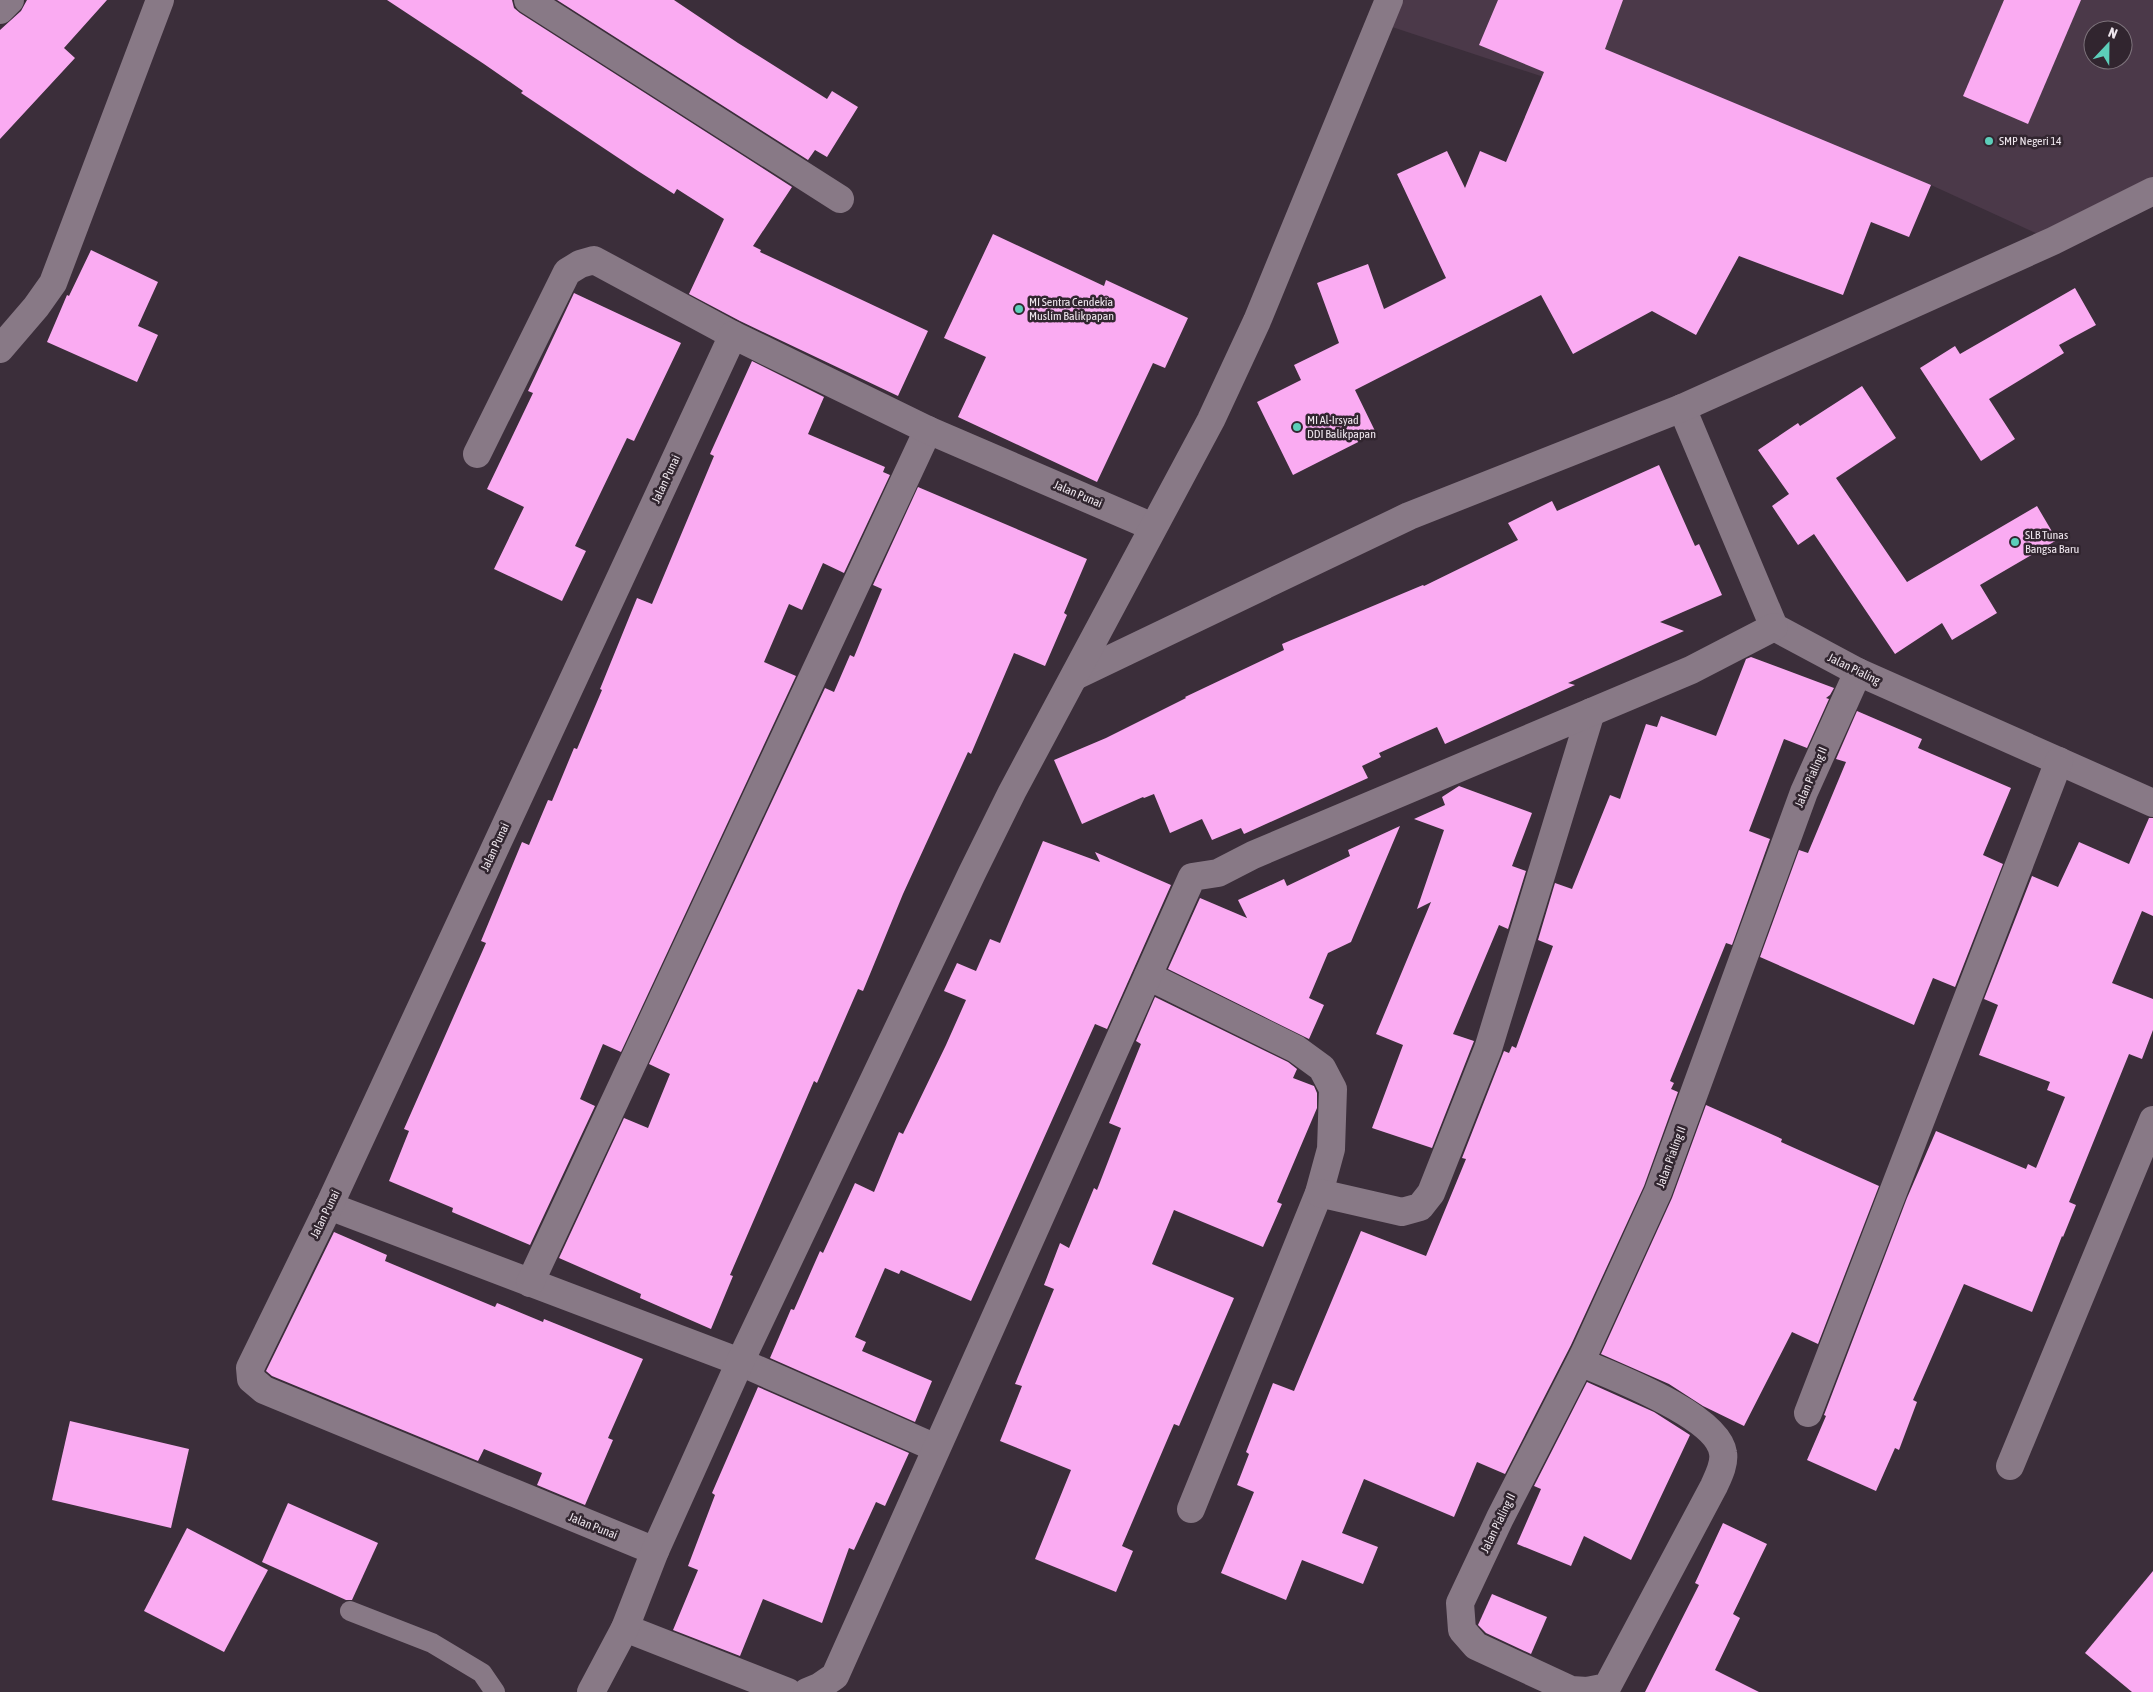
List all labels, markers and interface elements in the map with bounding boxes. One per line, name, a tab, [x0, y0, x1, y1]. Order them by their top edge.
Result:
north arrow	[2083, 20, 2133, 70]
text: N	[2106, 24, 2120, 42]
place label: SMP Negeri 14	[1999, 134, 2062, 148]
marker: SMP Negeri 14	[1983, 135, 1995, 147]
place label: MI Sentra Cendekia Muslim Balikpapan	[1029, 295, 1114, 323]
marker: MI Sentra Cendekia Muslim Balikpapan	[1013, 303, 1025, 315]
place label: MI Al-Irsyad DDI Balikpapan	[1307, 413, 1376, 441]
marker: MI Al-Irsyad DDI Balikpapan	[1291, 421, 1303, 433]
street label: Jalan Punai	[649, 453, 683, 505]
street label: Jalan Punai	[1052, 477, 1104, 511]
place label: SLB Tunas Bangsa Baru	[2025, 528, 2080, 556]
marker: SLB Tunas Bangsa Baru	[2009, 536, 2021, 548]
street label: Jalan Pialing	[1826, 650, 1883, 688]
street label: Jalan Pialing II	[1792, 745, 1830, 809]
street label: Jalan Punai	[478, 821, 512, 873]
street label: Jalan Pialing II	[1653, 1124, 1689, 1190]
street label: Jalan Punai	[307, 1188, 343, 1240]
street label: Jalan Pialing II	[1478, 1491, 1518, 1555]
street label: Jalan Punai	[567, 1510, 619, 1542]

